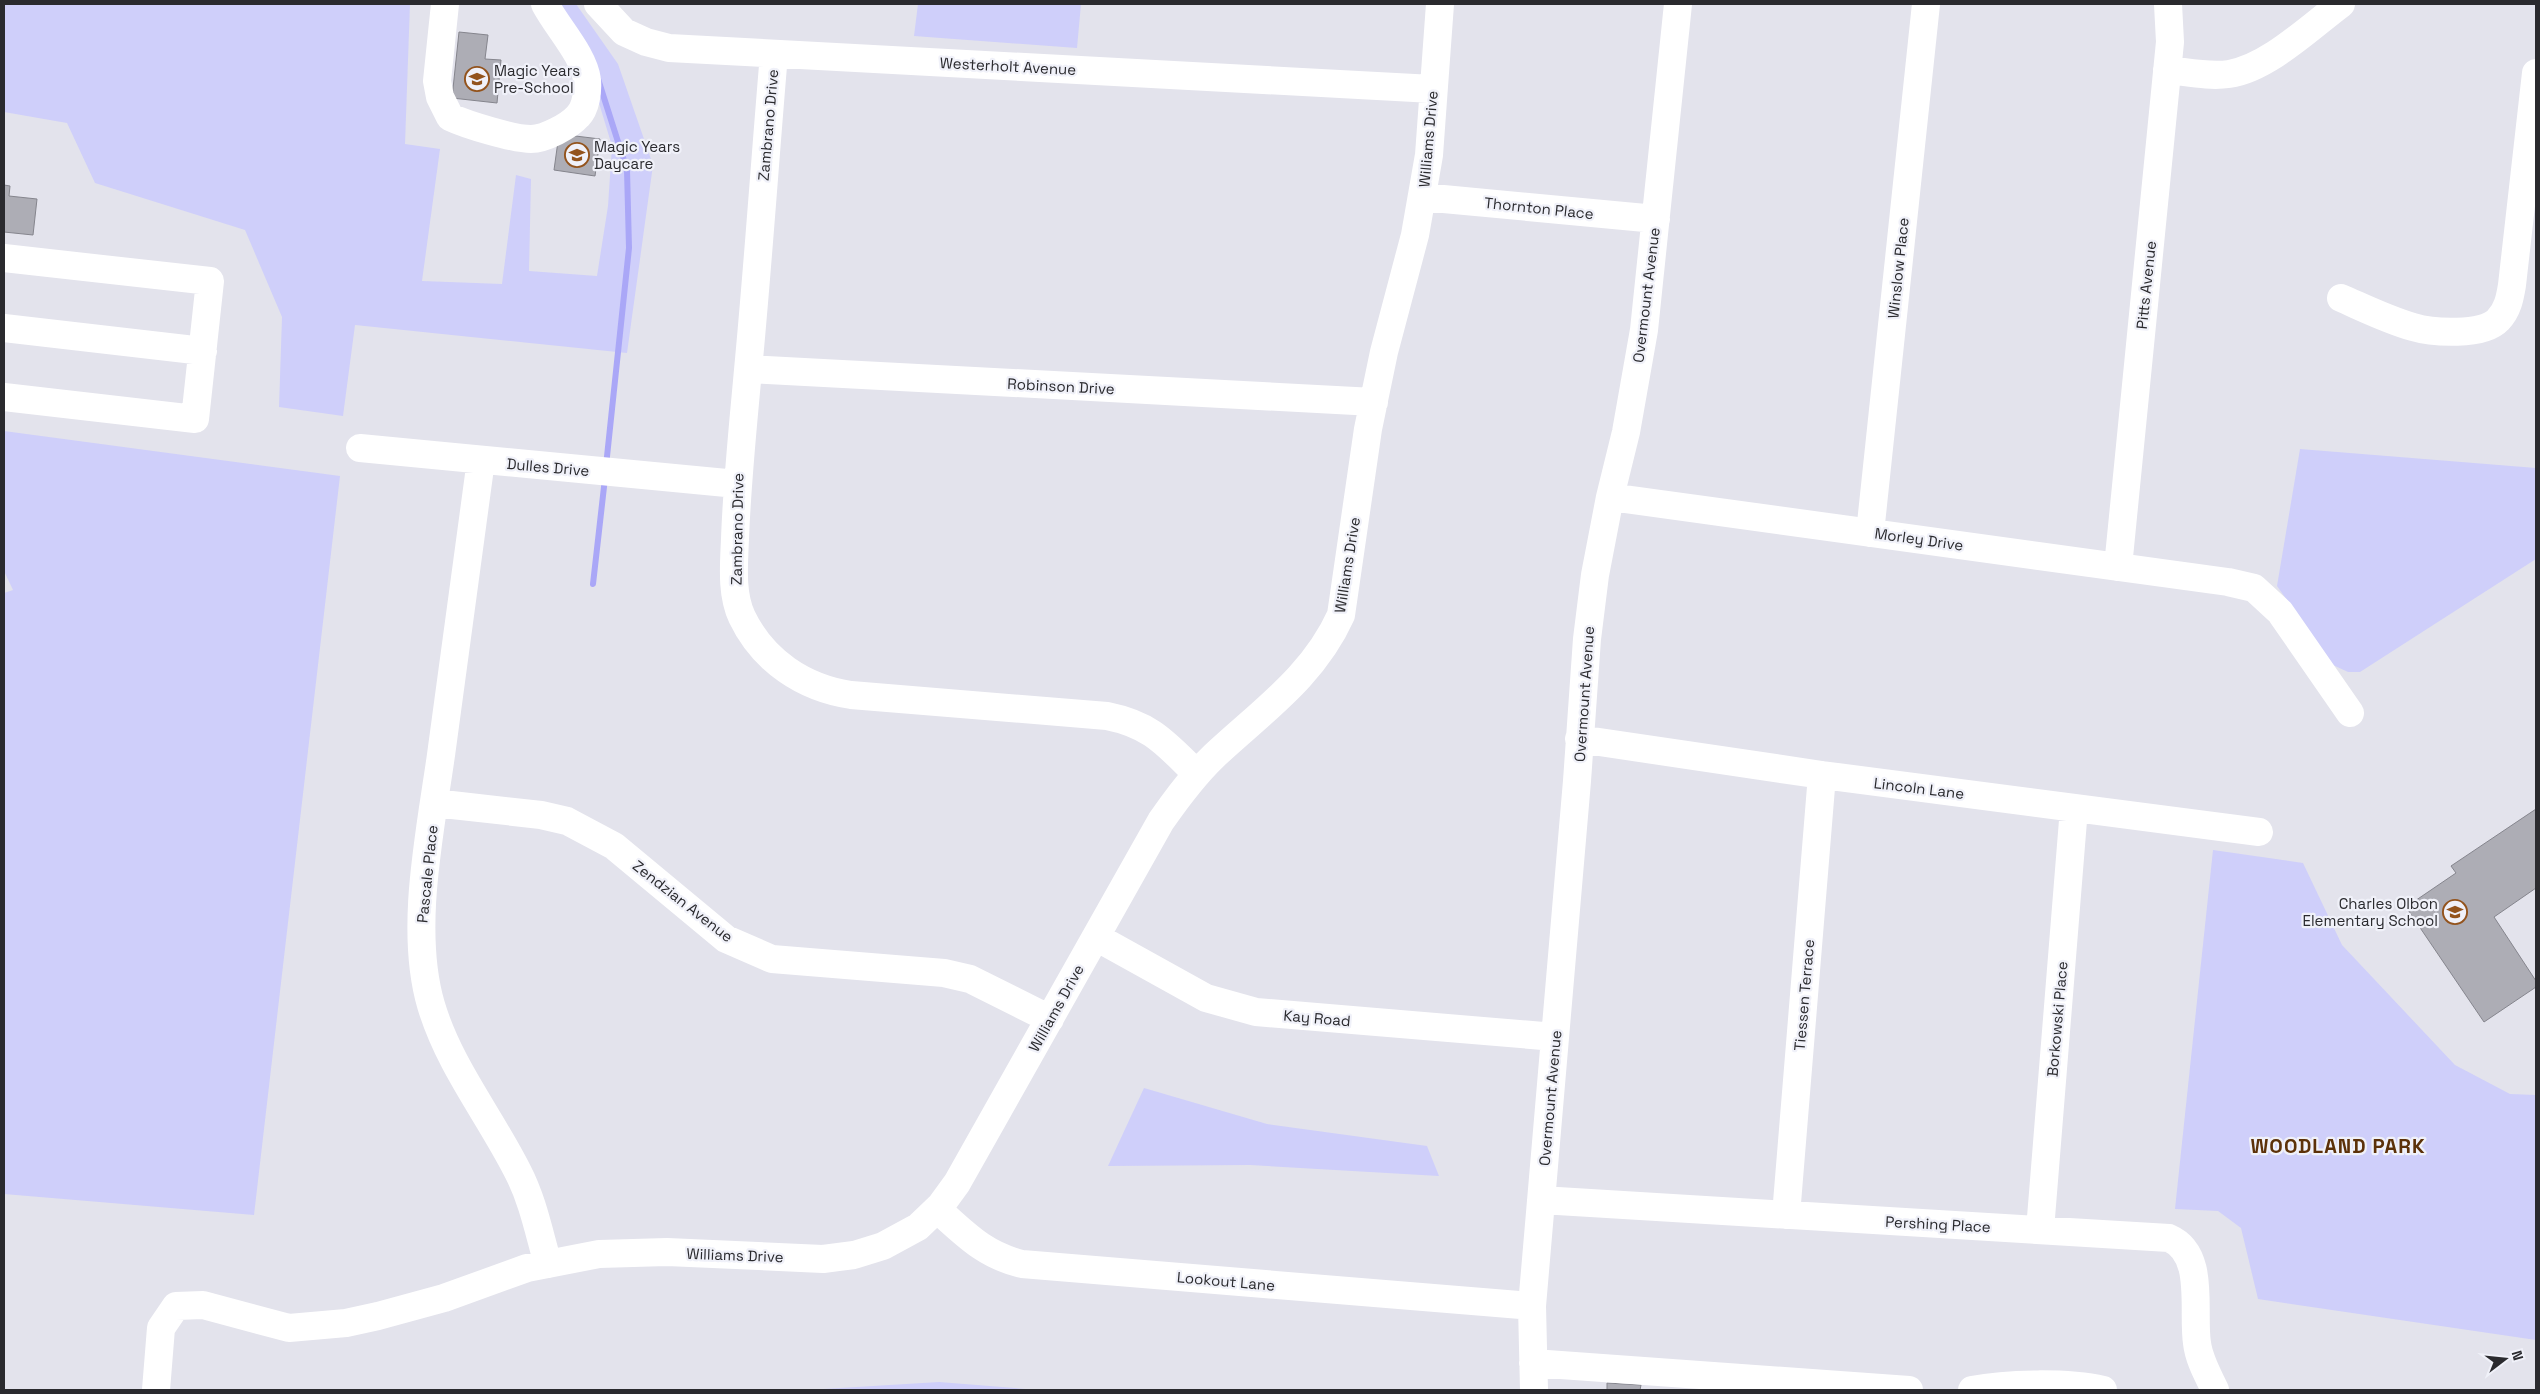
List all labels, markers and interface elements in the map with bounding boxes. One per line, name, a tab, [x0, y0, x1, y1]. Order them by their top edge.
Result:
street label: Westerholt Avenue	[939, 53, 1077, 79]
place label: Magic Years Pre-School	[494, 61, 580, 97]
school or university icon: Magic Years Pre-School	[464, 66, 490, 92]
street label: Zambrano Drive	[754, 68, 782, 182]
street label: Williams Drive	[1414, 90, 1442, 188]
place label: Magic Years Daycare	[594, 137, 680, 173]
school or university icon: Magic Years Daycare	[564, 142, 590, 168]
street label: Thornton Place	[1483, 193, 1595, 223]
street label: Winslow Place	[1883, 216, 1913, 319]
street label: Overmount Avenue	[1628, 226, 1664, 364]
street label: Pitts Avenue	[2132, 240, 2160, 330]
street label: Robinson Drive	[1007, 374, 1115, 398]
street label: Dulles Drive	[506, 454, 590, 480]
street label: Zambrano Drive	[727, 473, 747, 585]
street label: Williams Drive	[1330, 515, 1364, 614]
street label: Morley Drive	[1873, 523, 1965, 555]
street label: Overmount Avenue	[1570, 625, 1598, 763]
street label: Lincoln Lane	[1873, 773, 1965, 803]
street label: Pascale Place	[412, 824, 442, 924]
street label: Zendzian Avenue	[629, 856, 737, 946]
place label: Charles Olbon Elementary School	[2302, 894, 2438, 930]
school or university icon: Charles Olbon Elementary School	[2442, 899, 2468, 925]
street label: Tiessen Terrace	[1790, 938, 1818, 1052]
street label: Borkowski Place	[2042, 960, 2072, 1078]
street label: Williams Drive	[1024, 961, 1088, 1055]
street label: Kay Road	[1283, 1006, 1351, 1030]
street label: Overmount Avenue	[1535, 1029, 1565, 1167]
district label: WOODLAND PARK	[2251, 1133, 2425, 1159]
street label: Pershing Place	[1885, 1212, 1991, 1236]
street label: Williams Drive	[686, 1244, 784, 1266]
street label: Lookout Lane	[1176, 1267, 1276, 1295]
north arrow	[2480, 1334, 2530, 1384]
text: N	[2508, 1348, 2527, 1362]

